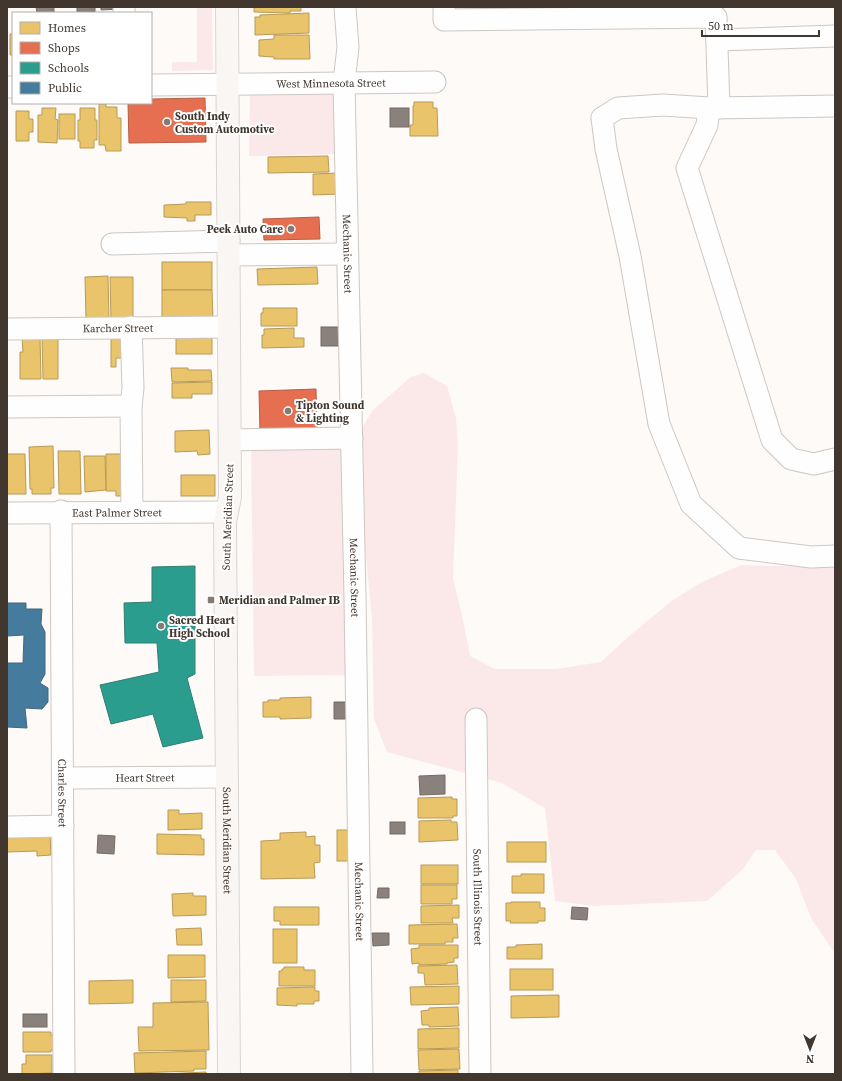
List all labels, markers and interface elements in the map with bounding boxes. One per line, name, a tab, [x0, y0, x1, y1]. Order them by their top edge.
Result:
legend	[12, 12, 152, 104]
scale bar	[702, 12, 819, 38]
text: 50 m	[708, 18, 734, 34]
text: Homes	[48, 20, 86, 36]
text: Shops	[48, 40, 80, 56]
text: Schools	[48, 60, 89, 76]
street label: West Minnesota Street	[276, 75, 386, 91]
text: Public	[48, 80, 82, 96]
place label: South Indy Custom Automotive	[175, 109, 275, 137]
marker: South Indy Custom Automotive	[162, 117, 172, 127]
street label: Mechanic Street	[339, 214, 356, 294]
place label: Peek Auto Care	[207, 222, 283, 237]
marker: Peek Auto Care	[286, 224, 296, 234]
street label: Karcher Street	[83, 320, 154, 336]
place label: Tipton Sound & Lighting	[296, 398, 365, 426]
marker: Tipton Sound & Lighting	[283, 406, 293, 416]
street label: South Meridian Street	[219, 463, 237, 571]
street label: East Palmer Street	[72, 505, 162, 520]
street label: Mechanic Street	[346, 538, 363, 618]
place label: Meridian and Palmer IB	[219, 593, 340, 608]
marker: Meridian and Palmer IB	[206, 595, 216, 605]
place label: Sacred Heart High School	[169, 613, 236, 641]
marker: Sacred Heart High School	[156, 621, 166, 631]
street label: Charles Street	[55, 759, 70, 828]
street label: Heart Street	[115, 770, 175, 785]
street label: South Meridian Street	[219, 787, 235, 894]
street label: South Illinois Street	[470, 849, 486, 946]
street label: Mechanic Street	[351, 862, 368, 942]
north arrow	[790, 1029, 830, 1069]
text: N	[806, 1051, 814, 1066]

